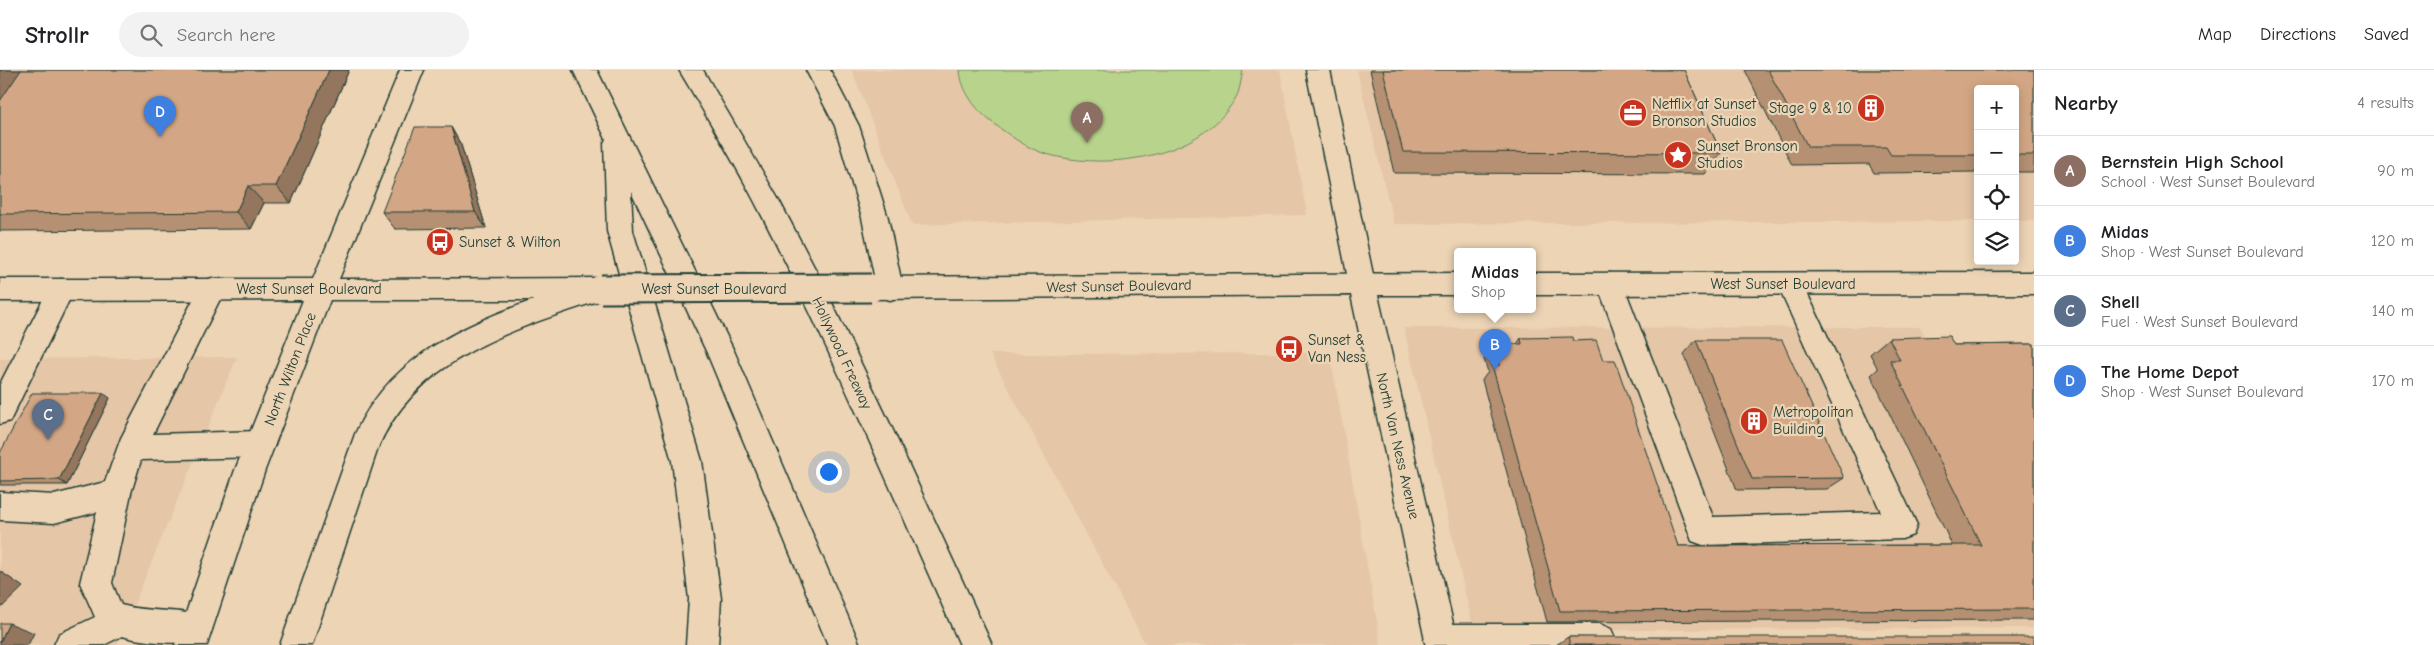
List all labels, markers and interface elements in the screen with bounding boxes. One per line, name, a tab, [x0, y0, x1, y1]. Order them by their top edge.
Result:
search box	[119, 12, 469, 57]
text: Strollr	[25, 21, 89, 49]
icon: search	[137, 21, 165, 49]
text: Search here	[177, 24, 276, 46]
text: Map	[2198, 24, 2232, 45]
text: Directions	[2260, 24, 2336, 45]
text: Saved	[2364, 24, 2409, 45]
map controls	[1974, 85, 2019, 265]
button: +	[1974, 85, 2019, 130]
text: Nearby	[2054, 91, 2118, 115]
building icon: Stage 9 & 10	[1856, 93, 1886, 123]
text: 4 results	[2357, 94, 2414, 112]
place label: Netflix at Sunset Bronson Studios	[1652, 95, 1757, 130]
pin: D	[144, 96, 176, 137]
office icon: Netflix at Sunset Bronson Studios	[1618, 98, 1648, 128]
place label: Stage 9 & 10	[1769, 99, 1852, 117]
pin: A	[1071, 102, 1103, 143]
button: −	[1974, 130, 2019, 175]
place label: Sunset Bronson Studios	[1697, 137, 1798, 172]
place icon: Sunset Bronson Studios	[1663, 140, 1693, 170]
text: Bernstein High School	[2101, 151, 2284, 173]
text: A	[2066, 162, 2074, 180]
text: 90 m	[2377, 162, 2414, 180]
text: School · West Sunset Boulevard	[2101, 173, 2315, 191]
button: locate	[1974, 175, 2019, 220]
button: layers	[1974, 220, 2019, 265]
text: Midas	[2101, 221, 2149, 243]
bus stop icon: Sunset & Wilton	[425, 227, 455, 257]
text: B	[2065, 232, 2075, 250]
text: 120 m	[2371, 232, 2414, 250]
place label: Sunset & Wilton	[459, 233, 561, 251]
text: Shop · West Sunset Boulevard	[2101, 243, 2304, 261]
popup	[1454, 248, 1536, 313]
text: Midas	[1471, 261, 1519, 283]
street label: West Sunset Boulevard	[1710, 275, 1856, 293]
street label: West Sunset Boulevard	[1046, 276, 1192, 296]
street label: West Sunset Boulevard	[236, 280, 382, 298]
street label: West Sunset Boulevard	[641, 280, 787, 298]
text: Shop	[1471, 283, 1506, 301]
text: Shell	[2101, 291, 2140, 313]
street label: Hollywood Freeway	[808, 294, 876, 412]
text: C	[2065, 302, 2075, 320]
text: 140 m	[2372, 302, 2414, 320]
street label: North Wilton Place	[260, 309, 320, 428]
text: Fuel · West Sunset Boulevard	[2101, 313, 2298, 331]
pin: B	[1479, 329, 1511, 370]
place label: Sunset & Van Ness	[1308, 331, 1366, 366]
bus stop icon: Sunset & Van Ness	[1274, 334, 1304, 364]
text: The Home Depot	[2101, 361, 2239, 383]
street label: North Van Ness Avenue	[1372, 371, 1424, 522]
text: D	[2065, 372, 2075, 390]
text: 170 m	[2372, 372, 2414, 390]
text: Shop · West Sunset Boulevard	[2101, 383, 2304, 401]
pin: C	[32, 399, 64, 440]
place label: Metropolitan Building	[1773, 403, 1854, 438]
building icon: Metropolitan Building	[1739, 406, 1769, 436]
your location	[816, 459, 842, 485]

